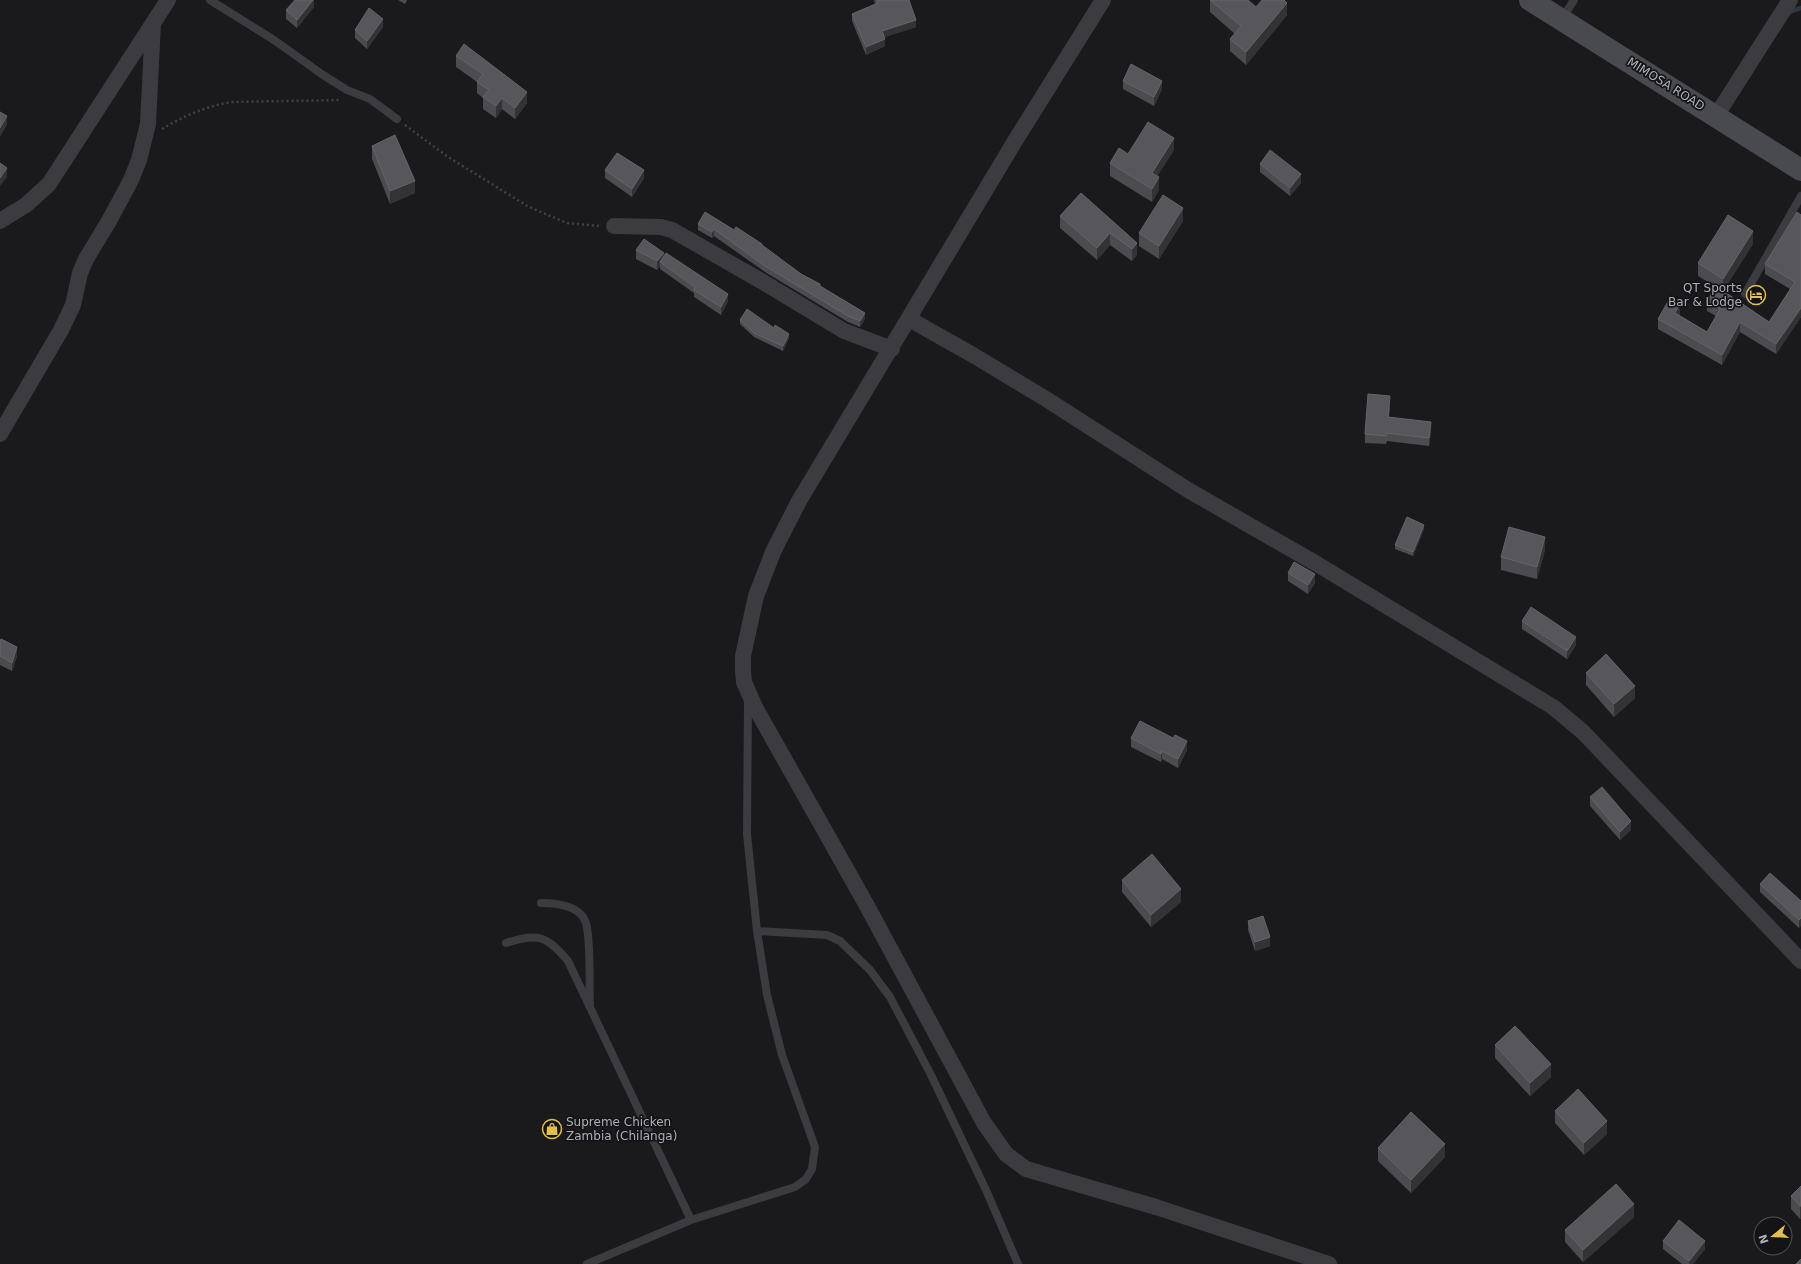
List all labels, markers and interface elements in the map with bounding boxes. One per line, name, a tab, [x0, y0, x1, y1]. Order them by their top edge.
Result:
street label: MIMOSA ROAD	[1625, 55, 1707, 113]
place label: QT Sports Bar & Lodge	[1668, 281, 1742, 309]
hotel icon: QT Sports Bar & Lodge	[1745, 284, 1767, 306]
place label: Supreme Chicken Zambia (Chilanga)	[566, 1115, 677, 1143]
shop icon: Supreme Chicken Zambia (Chilanga)	[541, 1118, 563, 1140]
north arrow	[1753, 1216, 1793, 1256]
text: N	[1756, 1233, 1772, 1245]

